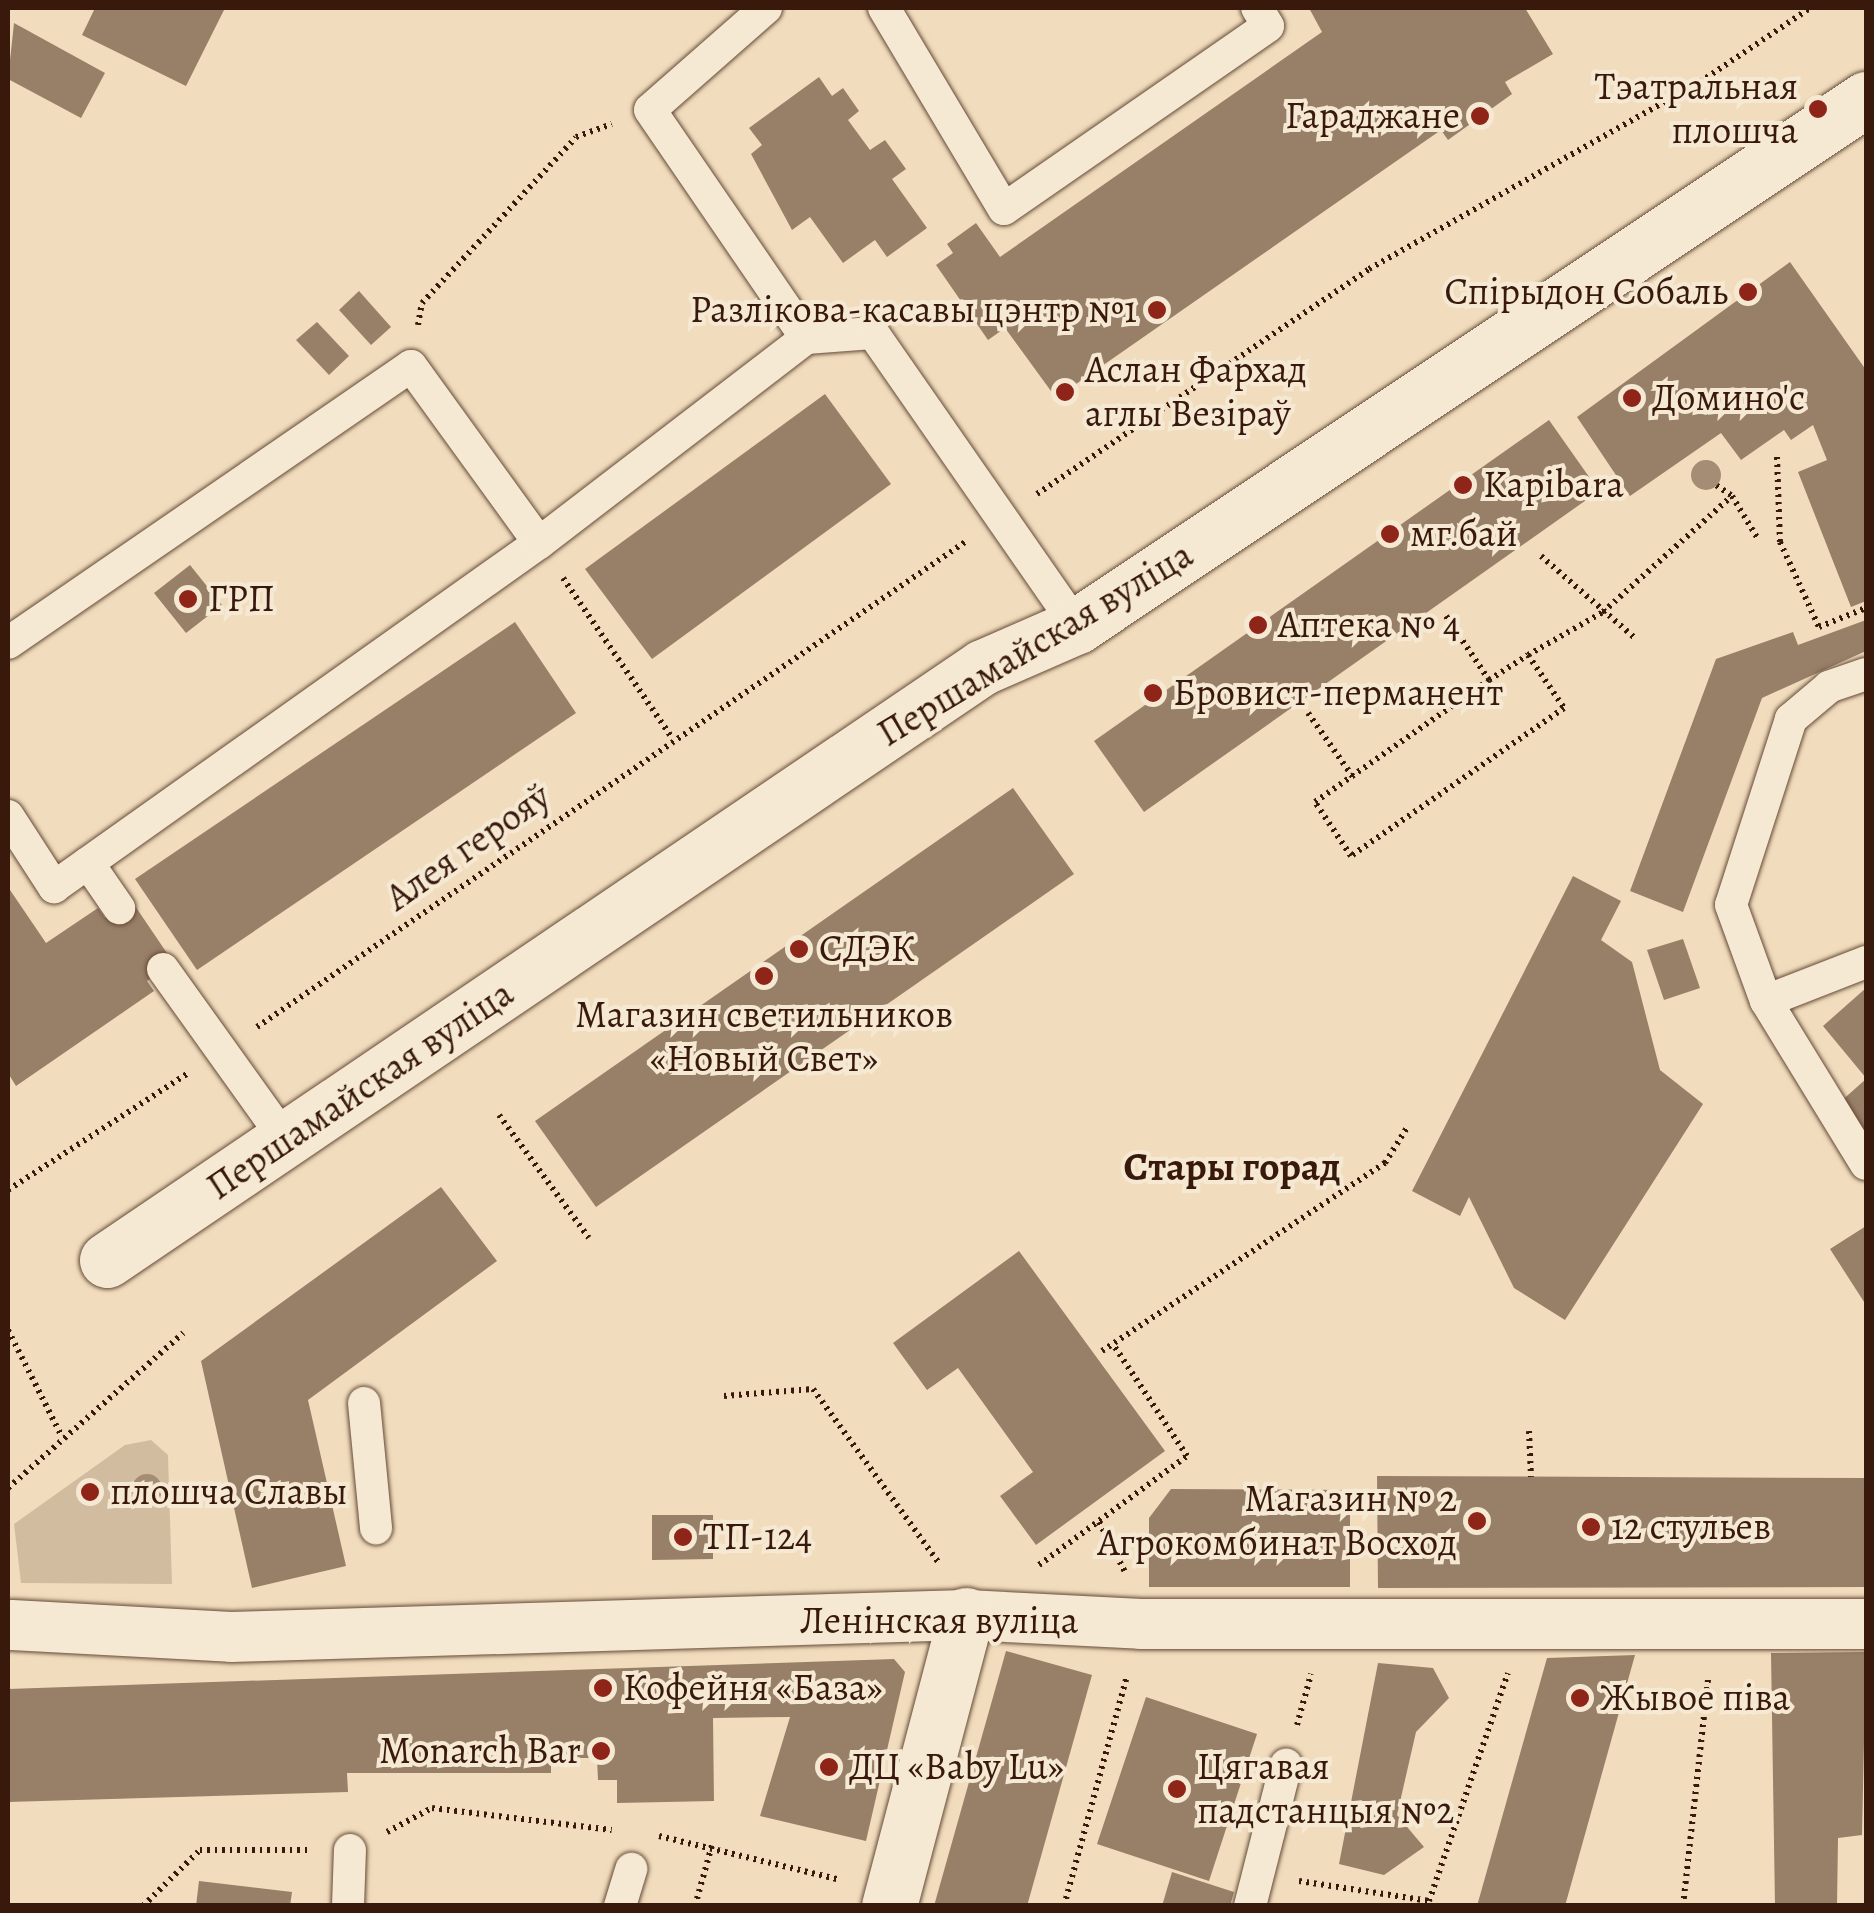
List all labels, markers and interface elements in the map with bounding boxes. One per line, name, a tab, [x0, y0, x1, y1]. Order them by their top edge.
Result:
place label: Тэатральная плошча	[1594, 64, 1798, 153]
place label: Гараджане	[1285, 93, 1460, 139]
marker: Тэатральная плошча	[1807, 98, 1829, 120]
marker: Гараджане	[1469, 105, 1491, 127]
place label: Спірыдон Собаль	[1445, 269, 1728, 315]
marker: Спірыдон Собаль	[1737, 281, 1759, 303]
place label: Разлікова-касавы цэнтр №1	[690, 287, 1137, 333]
marker: Разлікова-касавы цэнтр №1	[1146, 299, 1168, 321]
place label: Аслан Фархад аглы Везіраў	[1085, 347, 1307, 436]
place label: Домино'c	[1652, 375, 1805, 421]
marker: Аслан Фархад аглы Везіраў	[1054, 381, 1076, 403]
marker: Домино'c	[1621, 387, 1643, 409]
place label: Kapibara	[1483, 462, 1624, 508]
marker: Kapibara	[1452, 474, 1474, 496]
place label: мг.бай	[1410, 511, 1518, 557]
marker: мг.бай	[1379, 523, 1401, 545]
street label: Першамайская вуліца	[869, 532, 1201, 756]
place label: ГРП	[208, 576, 275, 622]
marker: ГРП	[177, 588, 199, 610]
place label: Аптека № 4	[1278, 602, 1460, 648]
marker: Аптека № 4	[1247, 614, 1269, 636]
place label: Бровист-перманент	[1173, 670, 1503, 716]
marker: Бровист-перманент	[1142, 682, 1164, 704]
street label: Алея герояў	[377, 774, 559, 920]
place label: СДЭК	[819, 926, 915, 972]
marker: СДЭК	[788, 938, 810, 960]
marker: Магазин светильников «Новый Свет»	[753, 965, 775, 987]
street label: Першамайская вуліца	[198, 971, 522, 1209]
place label: Магазин светильников «Новый Свет»	[575, 992, 953, 1082]
district label: Стары горад	[1123, 1143, 1341, 1191]
place label: плошча Славы	[110, 1469, 348, 1515]
place label: Магазин № 2 Агрокомбинат Восход	[1098, 1476, 1457, 1566]
marker: плошча Славы	[79, 1481, 101, 1503]
place label: 12 стульев	[1611, 1504, 1771, 1550]
marker: Магазин № 2 Агрокомбинат Восход	[1466, 1510, 1488, 1532]
place label: ТП-124	[703, 1514, 812, 1560]
marker: 12 стульев	[1580, 1516, 1602, 1538]
marker: ТП-124	[672, 1526, 694, 1548]
street label: Ленінская вуліца	[800, 1598, 1078, 1644]
place label: Кофейня «База»	[623, 1665, 882, 1711]
place label: Жывое піва	[1600, 1675, 1790, 1721]
marker: Кофейня «База»	[592, 1677, 614, 1699]
marker: Жывое піва	[1569, 1687, 1591, 1709]
place label: Monarch Bar	[379, 1728, 581, 1774]
marker: Monarch Bar	[590, 1740, 612, 1762]
place label: ДЦ «Baby Lu»	[849, 1744, 1064, 1790]
place label: Цягавая падстанцыя №2	[1197, 1744, 1454, 1834]
marker: ДЦ «Baby Lu»	[818, 1756, 840, 1778]
marker: Цягавая падстанцыя №2	[1166, 1778, 1188, 1800]

